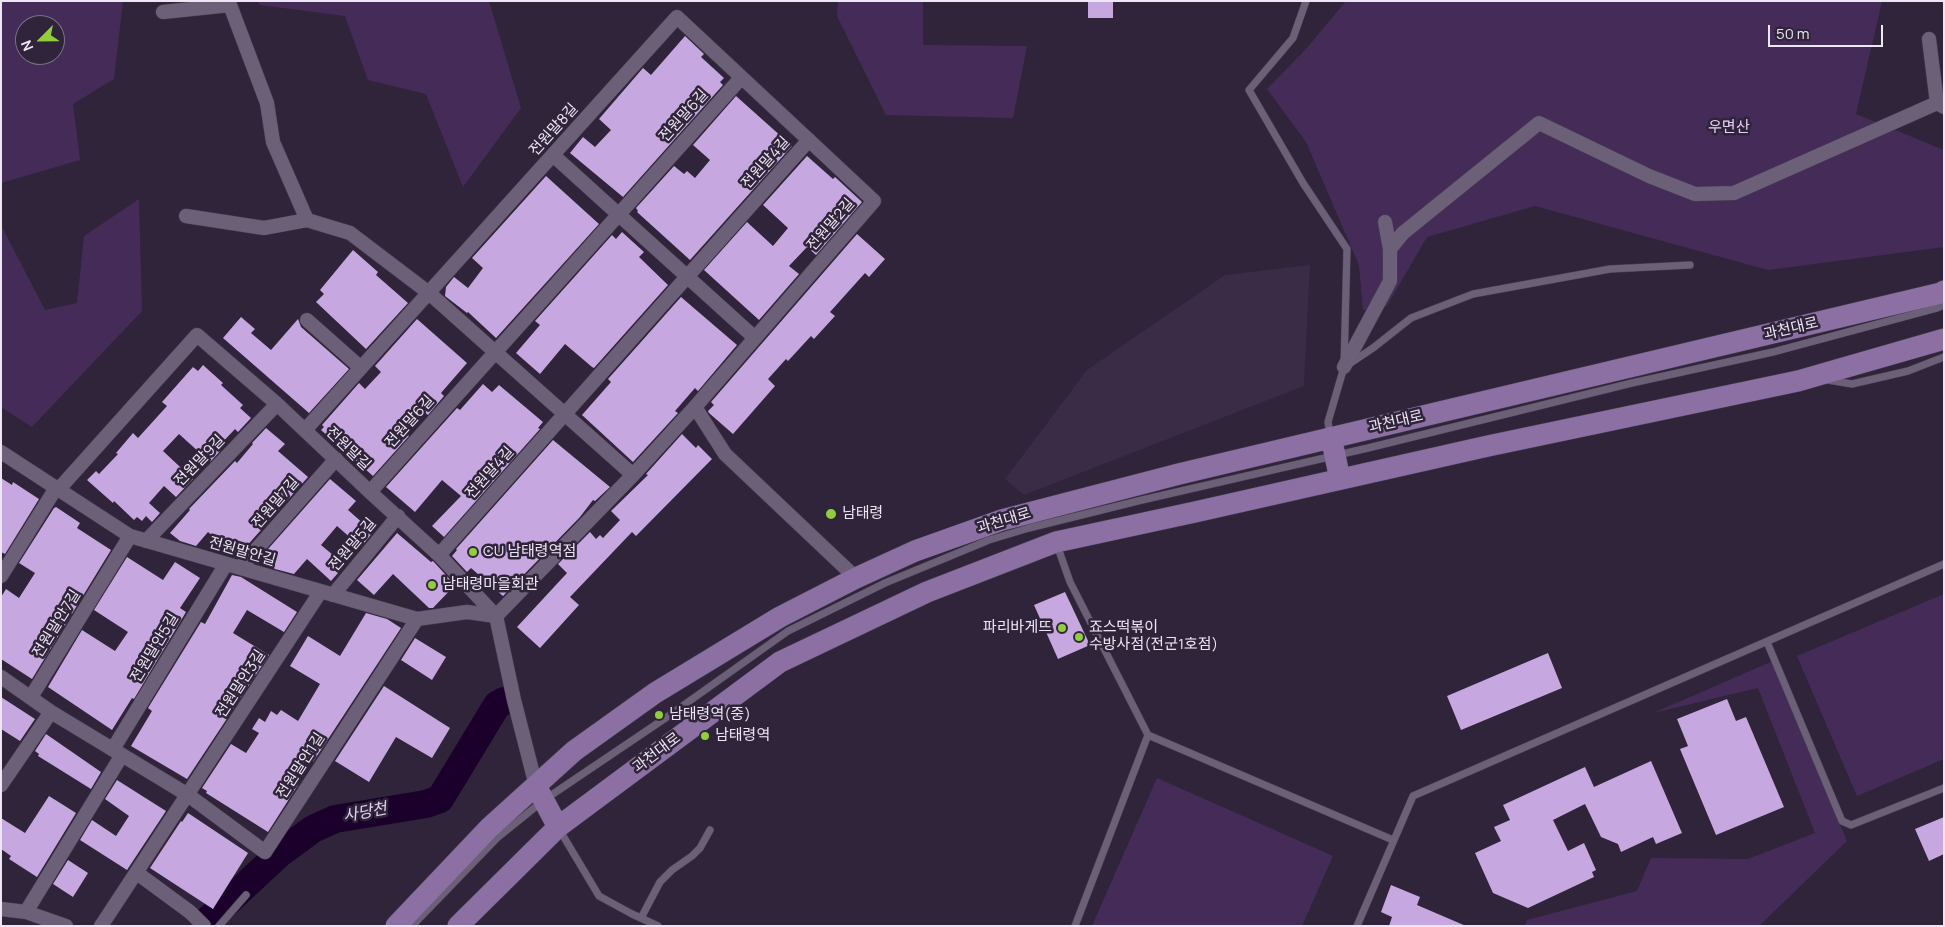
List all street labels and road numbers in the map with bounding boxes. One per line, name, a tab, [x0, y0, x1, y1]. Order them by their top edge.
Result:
street label: 전원말6길	[656, 86, 712, 146]
street label: 전원말8길	[526, 100, 582, 160]
street label: 전원말4길	[738, 133, 794, 193]
street label: 전원말2길	[803, 195, 859, 255]
street label: 과천대로	[1762, 314, 1820, 344]
street label: 전원말6길	[382, 392, 438, 452]
street label: 과천대로	[1367, 407, 1425, 437]
street label: 전원말길	[322, 423, 374, 475]
street label: 전원말9길	[171, 432, 229, 490]
street label: 전원말4길	[462, 443, 518, 503]
street label: 전원말7길	[249, 473, 303, 533]
street label: 과천대로	[975, 504, 1033, 538]
street label: 전원말5길	[326, 515, 380, 575]
street label: 전원말안길	[206, 534, 278, 570]
street label: 전원말안7길	[29, 587, 85, 661]
street label: 전원말안5길	[127, 610, 183, 686]
street label: 전원말안3길	[212, 647, 270, 721]
street label: 과천대로	[630, 729, 684, 777]
street label: 전원말안1길	[273, 730, 329, 802]

